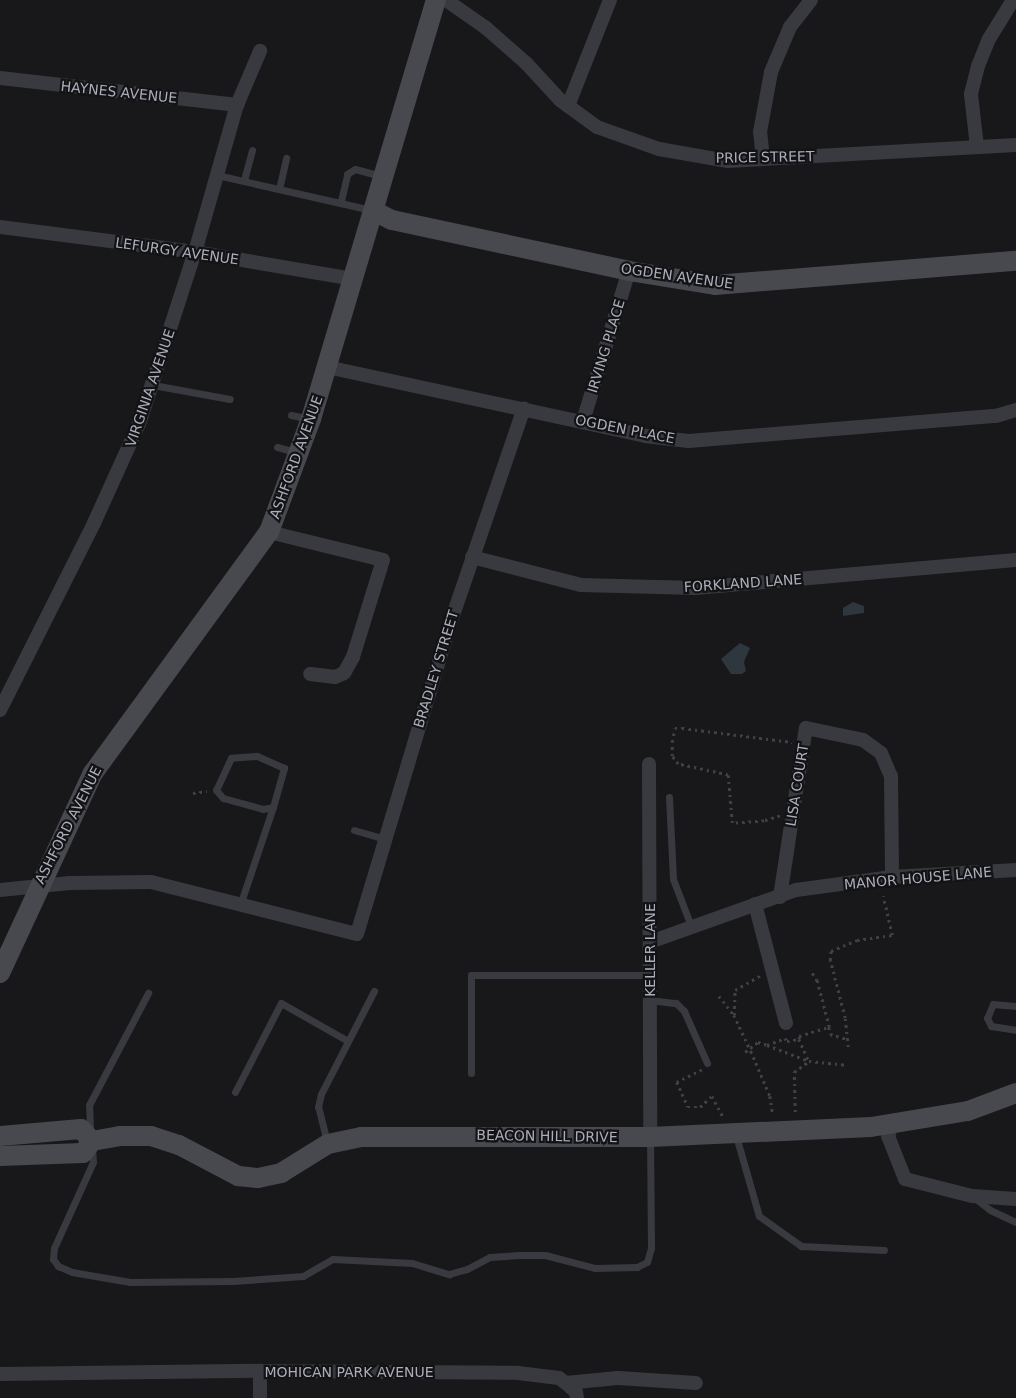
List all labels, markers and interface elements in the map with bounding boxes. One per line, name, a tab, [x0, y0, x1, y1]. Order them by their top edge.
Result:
street label: HAYNES AVENUE	[60, 78, 178, 106]
street label: PRICE STREET	[715, 148, 815, 166]
street label: LEFURGY AVENUE	[114, 234, 240, 268]
street label: OGDEN AVENUE	[620, 260, 734, 292]
street label: IRVING PLACE	[584, 297, 628, 395]
street label: VIRGINIA AVENUE	[122, 327, 178, 449]
street label: ASHFORD AVENUE	[266, 393, 326, 521]
street label: OGDEN PLACE	[574, 411, 676, 447]
street label: FORKLAND LANE	[683, 570, 803, 596]
street label: BRADLEY STREET	[410, 608, 462, 730]
street label: LISA COURT	[782, 742, 812, 828]
street label: ASHFORD AVENUE	[31, 763, 105, 887]
street label: MANOR HOUSE LANE	[843, 863, 993, 893]
street label: KELLER LANE	[642, 903, 658, 997]
street label: BEACON HILL DRIVE	[476, 1126, 618, 1146]
street label: MOHICAN PARK AVENUE	[264, 1364, 434, 1380]

